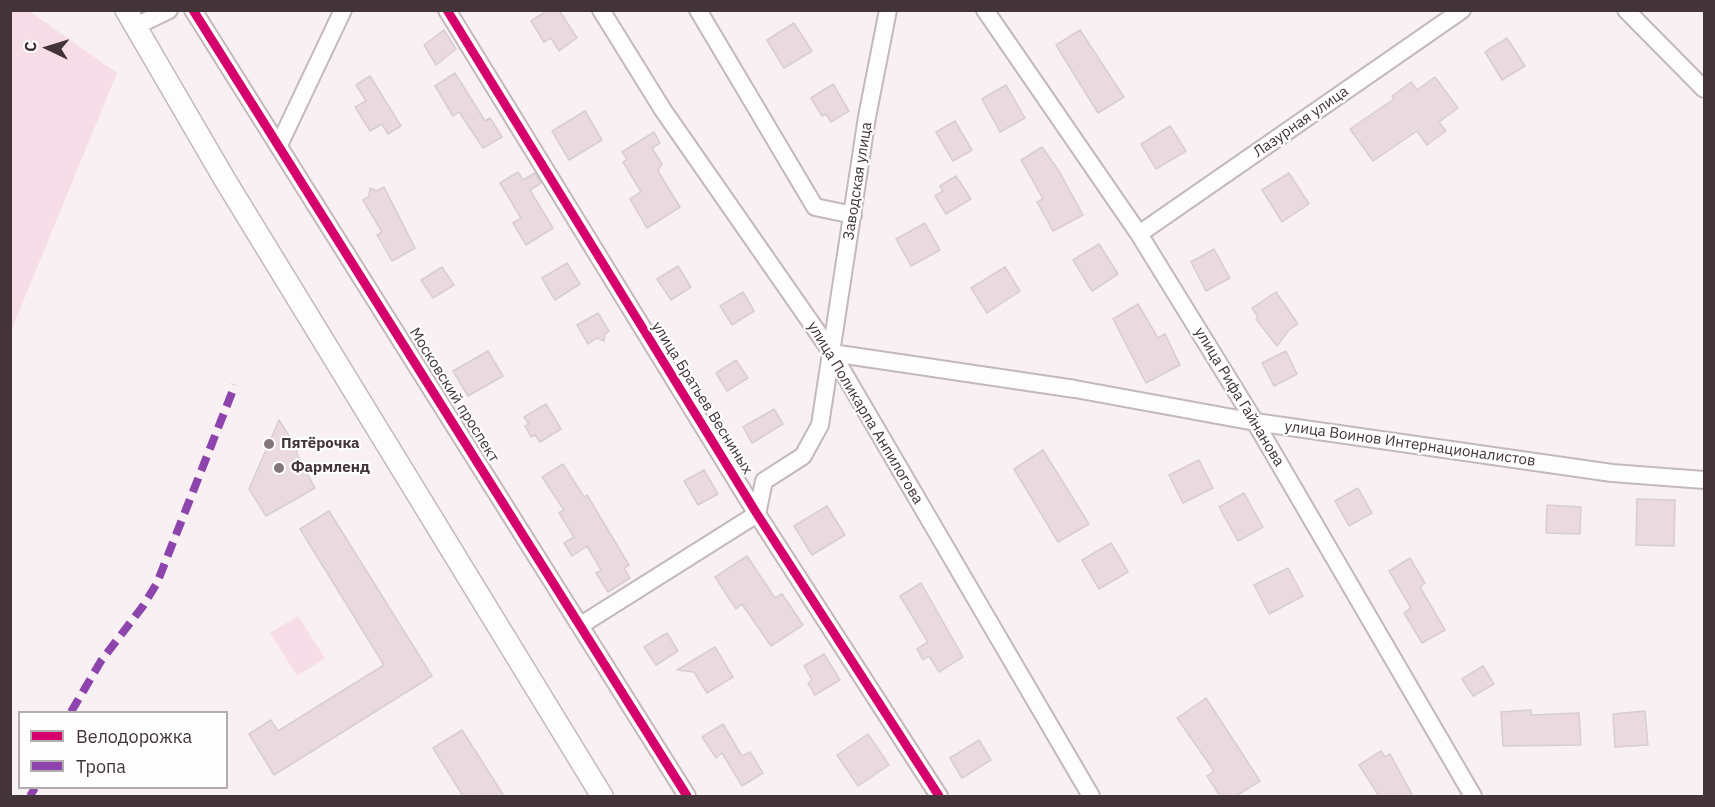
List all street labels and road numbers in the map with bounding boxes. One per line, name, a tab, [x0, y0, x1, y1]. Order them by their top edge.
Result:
street label: Лазурная улица	[1250, 83, 1352, 161]
street label: Заводская улица	[840, 121, 876, 241]
street label: улица Братьев Весниных	[648, 318, 756, 478]
street label: улица Поликарпа Анпилогова	[803, 318, 927, 508]
street label: Московский проспект	[405, 324, 503, 466]
street label: улица Рифа Гайнанова	[1190, 324, 1288, 470]
street label: улица Воинов Интернационалистов	[1283, 417, 1537, 471]

